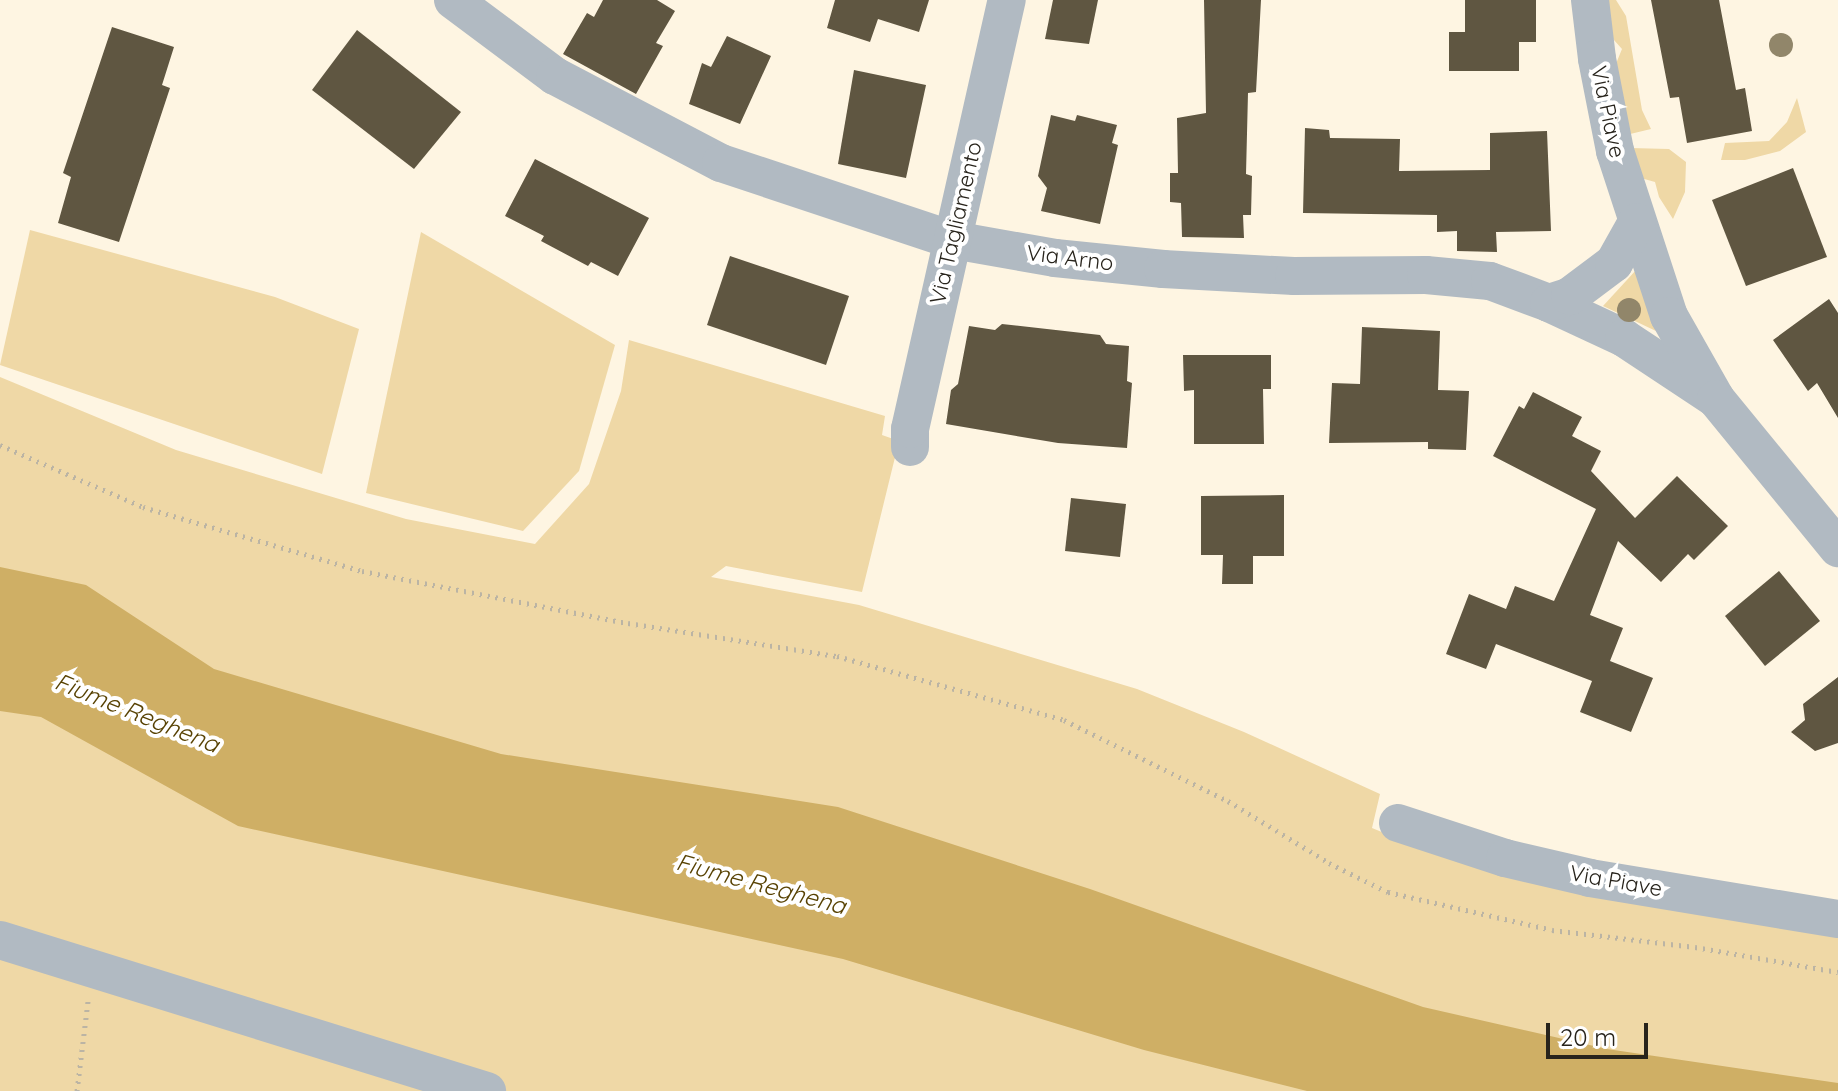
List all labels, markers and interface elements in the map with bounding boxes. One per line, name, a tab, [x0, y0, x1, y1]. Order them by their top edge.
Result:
street label: Via Piave	[1585, 64, 1631, 160]
street label: Via Tagliamento	[924, 139, 988, 307]
street label: Via Arno	[1025, 240, 1115, 276]
water label: Fiume Reghena	[51, 667, 223, 759]
water label: Fiume Reghena	[673, 848, 849, 920]
street label: Via Piave	[1568, 860, 1664, 902]
scale bar	[1550, 1007, 1652, 1057]
text: 20 m	[1560, 1022, 1616, 1052]

